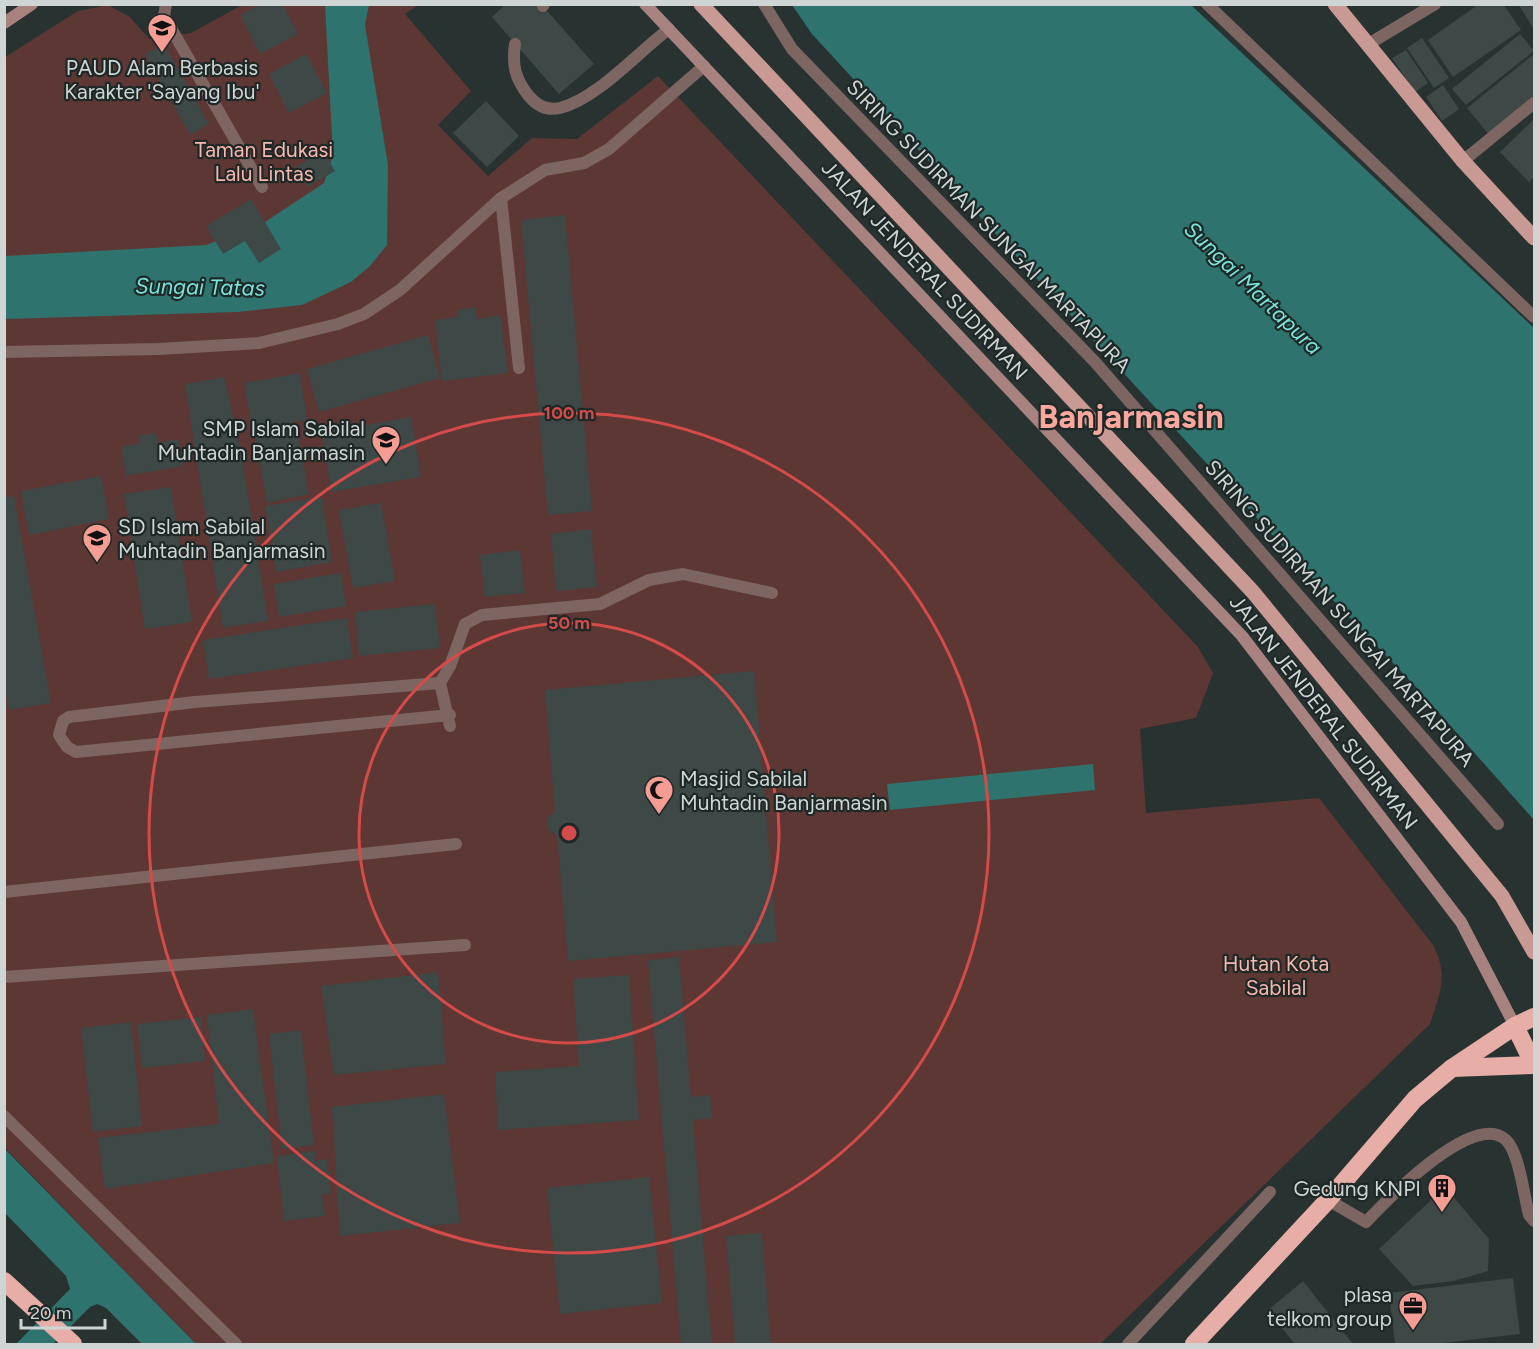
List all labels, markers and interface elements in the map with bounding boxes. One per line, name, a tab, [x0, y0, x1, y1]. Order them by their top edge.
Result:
school or university icon: PAUD Alam Berbasis Karakter 'Sayang Ibu'	[146, 12, 178, 54]
place label: PAUD Alam Berbasis Karakter 'Sayang Ibu'	[64, 55, 260, 104]
street label: SIRING SUDIRMAN SUNGAI MARTAPURA	[842, 74, 1136, 378]
park label: Taman Edukasi Lalu Lintas	[195, 137, 333, 186]
street label: JALAN JENDERAL SUDIRMAN	[817, 155, 1033, 385]
water label: Sungai Martapura	[1179, 216, 1327, 360]
water label: Sungai Tatas	[135, 272, 265, 302]
district label: Banjarmasin	[1038, 397, 1224, 436]
text: 100 m	[544, 402, 594, 424]
place label: SMP Islam Sabilal Muhtadin Banjarmasin	[157, 416, 365, 465]
school or university icon: SMP Islam Sabilal Muhtadin Banjarmasin	[370, 424, 402, 466]
street label: SIRING SUDIRMAN SUNGAI MARTAPURA	[1200, 455, 1480, 771]
place label: SD Islam Sabilal Muhtadin Banjarmasin	[118, 514, 326, 563]
school or university icon: SD Islam Sabilal Muhtadin Banjarmasin	[81, 522, 113, 564]
street label: JALAN JENDERAL SUDIRMAN	[1225, 590, 1423, 834]
text: 50 m	[548, 612, 590, 634]
place label: Masjid Sabilal Muhtadin Banjarmasin	[680, 766, 888, 815]
mosque icon: Masjid Sabilal Muhtadin Banjarmasin	[643, 774, 675, 816]
centre of rings	[559, 823, 579, 843]
park label: Hutan Kota Sabilal	[1223, 951, 1329, 1000]
building icon: Gedung KNPI	[1426, 1172, 1458, 1214]
place label: Gedung KNPI	[1293, 1176, 1421, 1201]
place label: plasa telkom group	[1267, 1282, 1392, 1331]
office icon: plasa telkom group	[1397, 1290, 1429, 1332]
scale bar	[21, 1292, 105, 1330]
text: 20 m	[30, 1302, 71, 1324]

